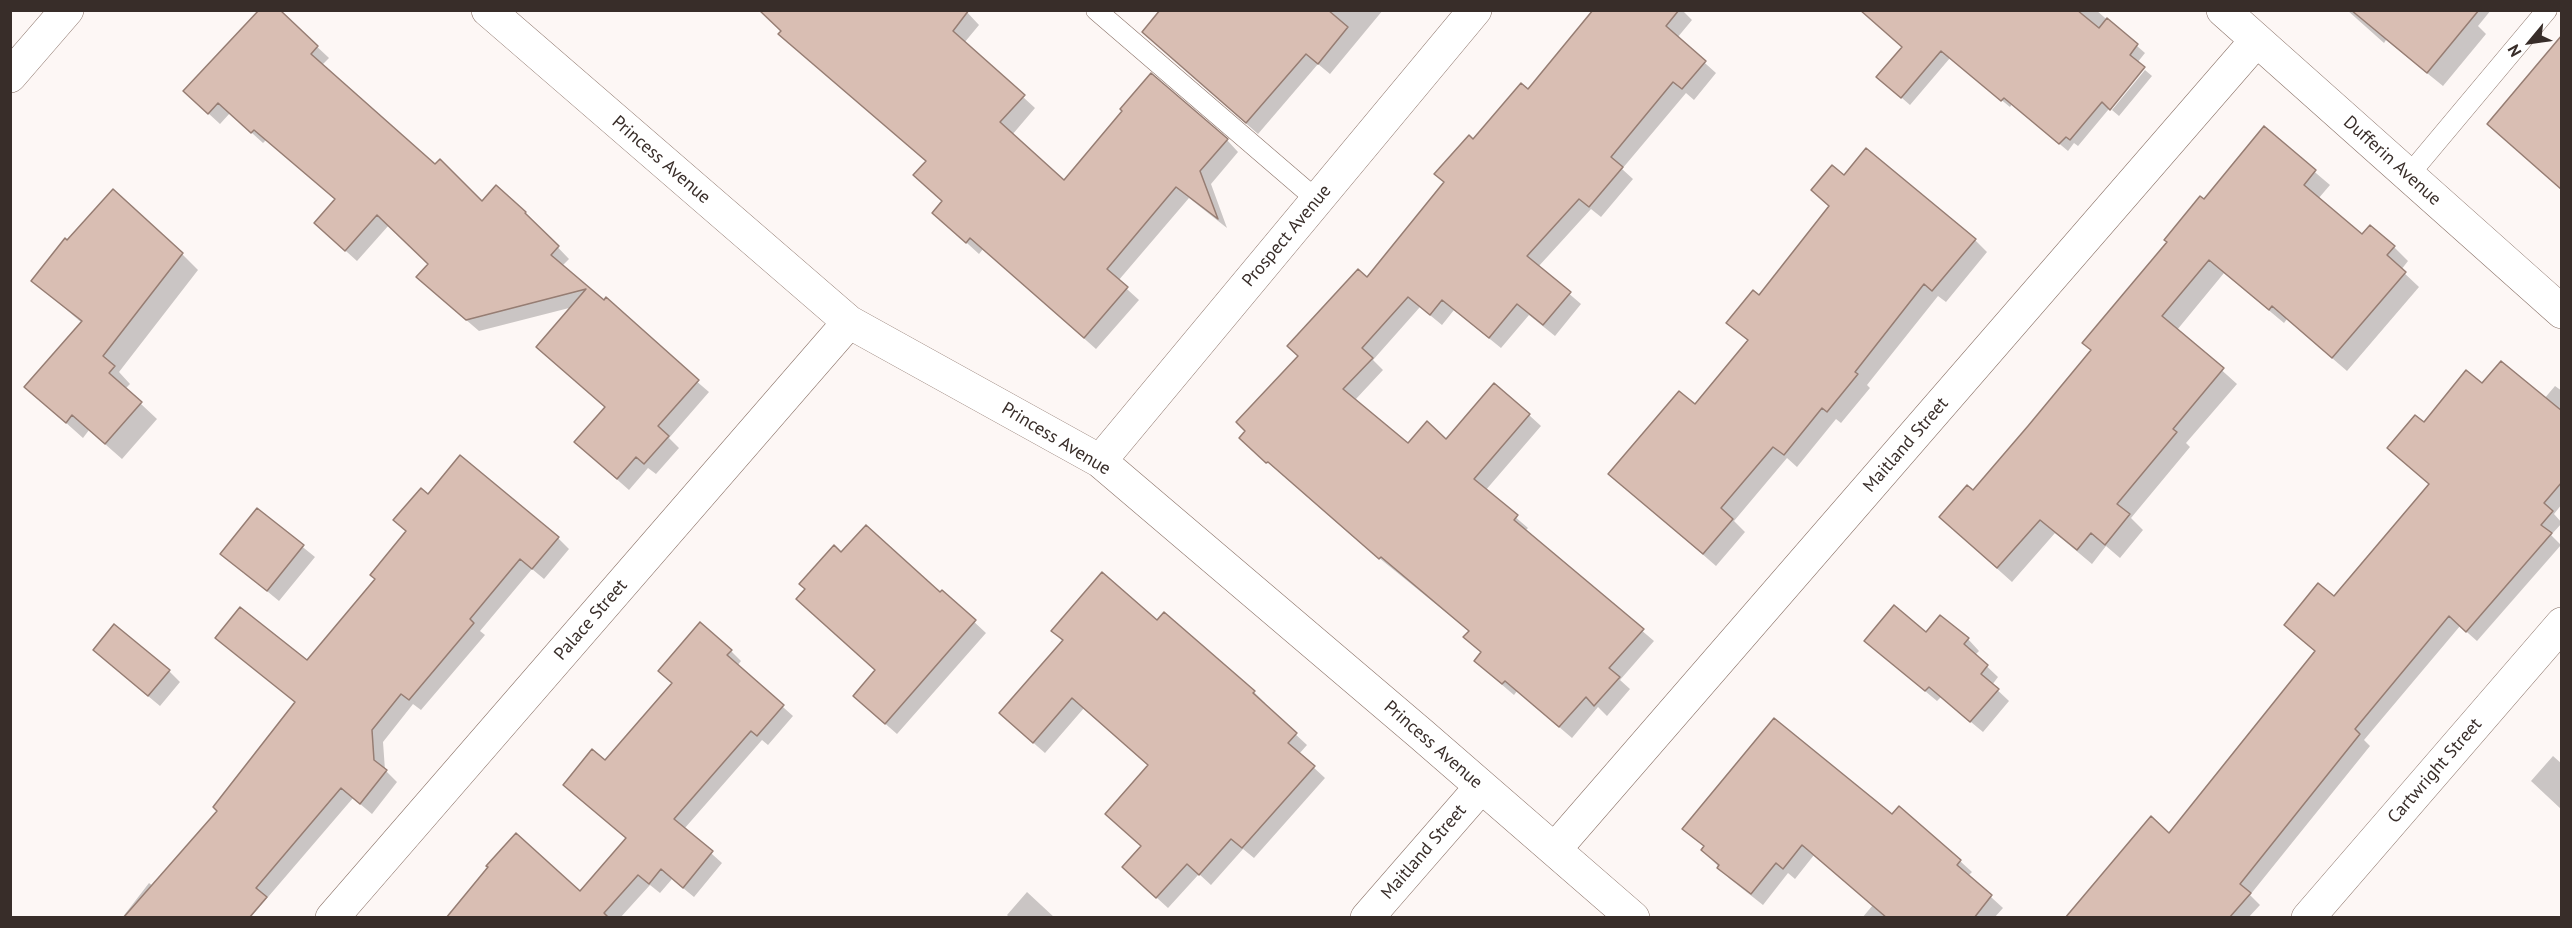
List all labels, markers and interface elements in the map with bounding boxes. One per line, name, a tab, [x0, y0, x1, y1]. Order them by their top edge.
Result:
north arrow	[2500, 12, 2560, 72]
text: N	[2503, 41, 2526, 60]
street label: Princess Avenue	[607, 111, 715, 209]
street label: Dufferin Avenue	[2339, 112, 2445, 210]
street label: Prospect Avenue	[1238, 181, 1336, 291]
street label: Maitland Street	[1859, 393, 1953, 497]
street label: Princess Avenue	[998, 398, 1114, 480]
street label: Palace Street	[550, 575, 632, 665]
street label: Princess Avenue	[1379, 696, 1487, 794]
street label: Cartwright Street	[2383, 714, 2487, 828]
street label: Maitland Street	[1377, 800, 1471, 904]

